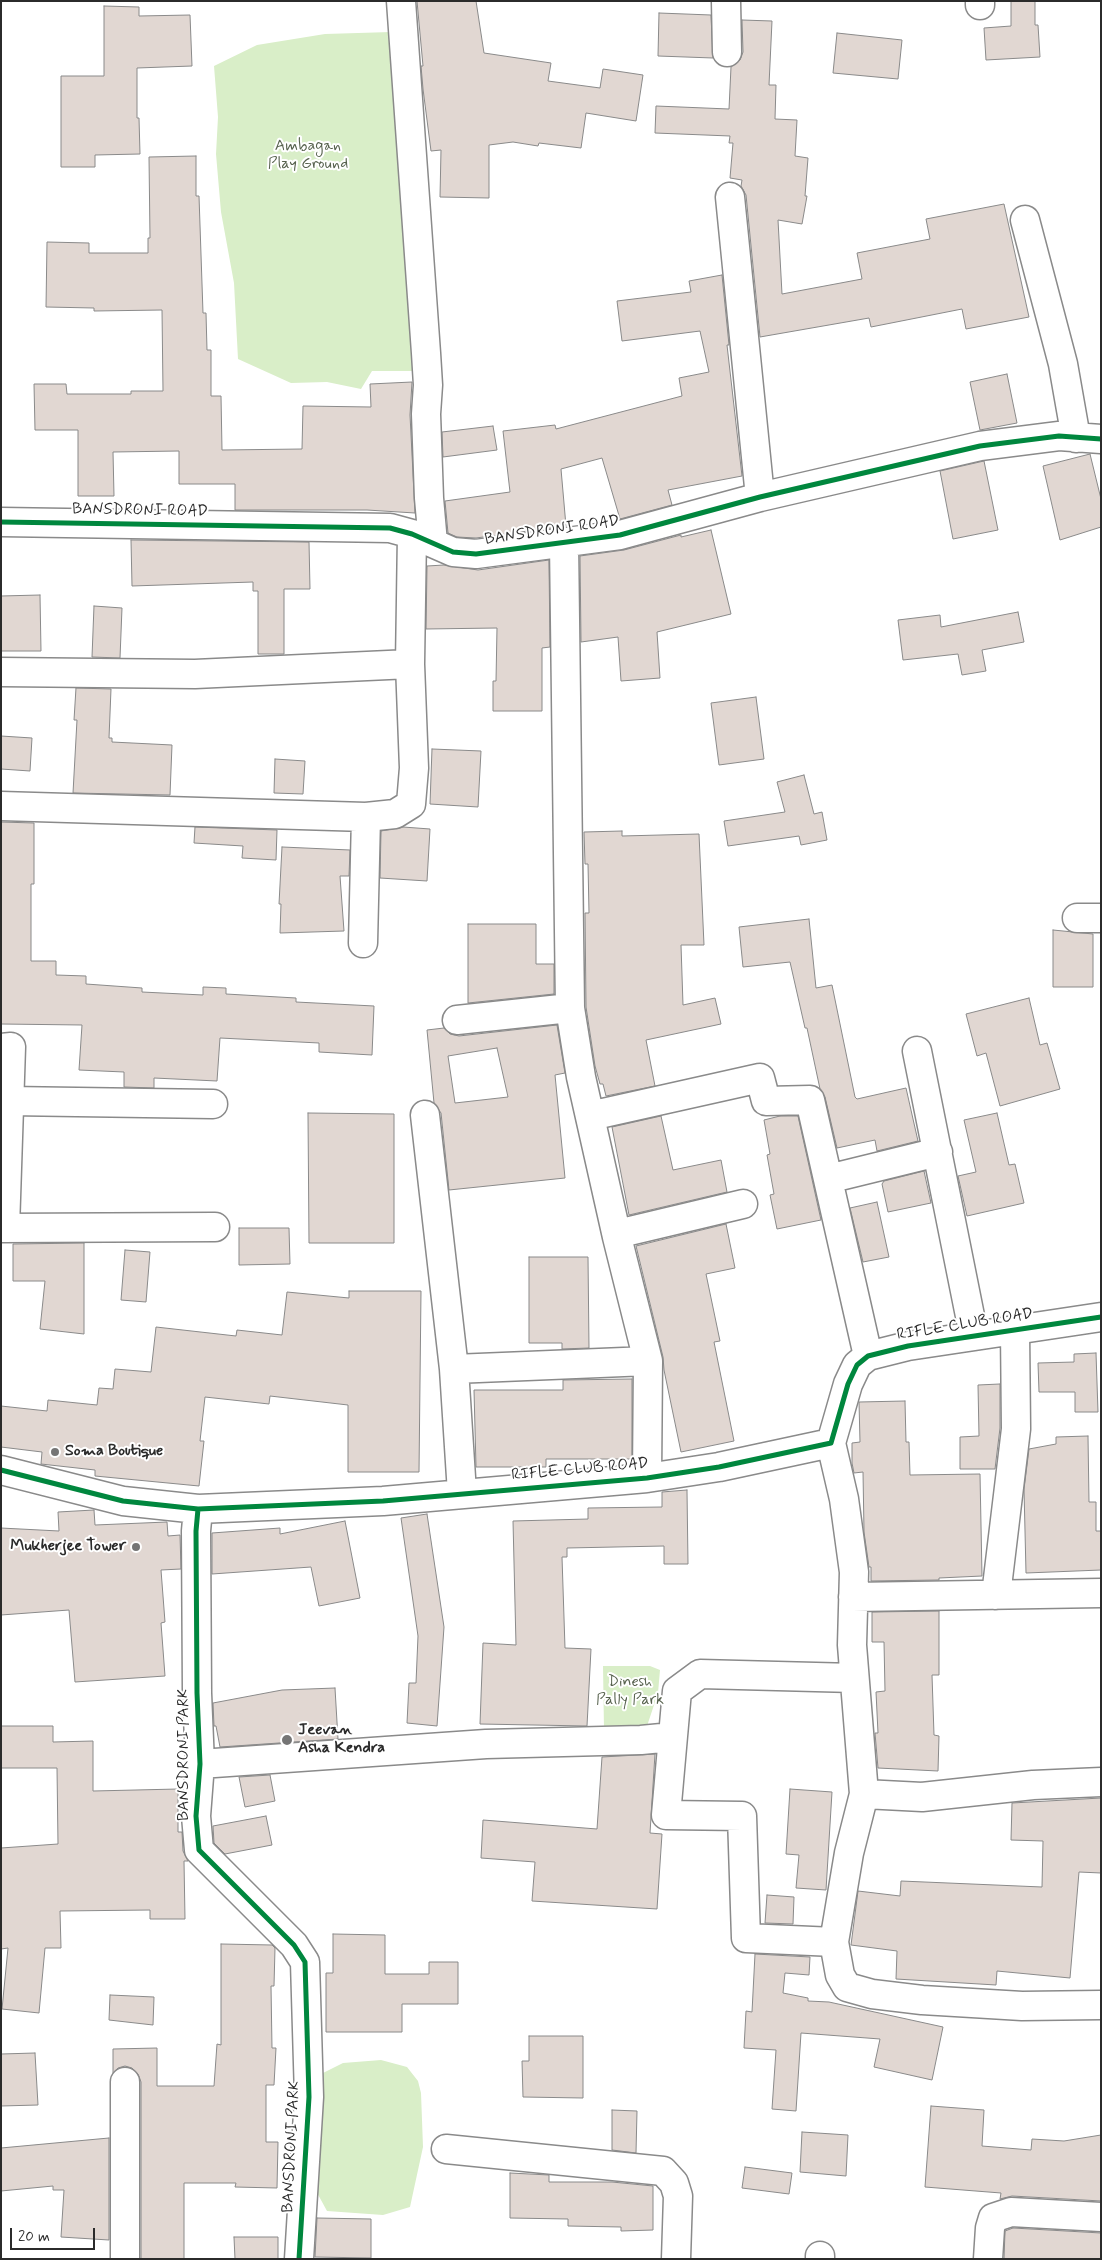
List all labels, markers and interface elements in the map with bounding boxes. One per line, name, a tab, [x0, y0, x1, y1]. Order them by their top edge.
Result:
park label: Ambagan Play Ground	[268, 137, 348, 175]
street label: BANSDRONI ROAD	[72, 500, 208, 522]
street label: BANSDRONI ROAD	[483, 512, 621, 550]
street label: RIFLE CLUB ROAD	[896, 1305, 1034, 1345]
place label: Soma Boutique	[65, 1442, 163, 1462]
marker: Soma Boutique	[49, 1446, 61, 1458]
street label: RIFLE CLUB ROAD	[511, 1454, 649, 1486]
place label: Mukherjee Tower	[10, 1537, 126, 1557]
marker: Mukherjee Tower	[130, 1541, 142, 1553]
park label: Dinesh Pally Park	[596, 1673, 664, 1711]
street label: BANSDRONI PARK	[175, 1689, 195, 1821]
place label: Jeevan Asha Kendra	[298, 1721, 385, 1759]
marker: Jeevan Asha Kendra	[280, 1733, 294, 1747]
street label: BANSDRONI PARK	[279, 2081, 305, 2213]
scale bar	[12, 2218, 98, 2250]
text: 20 m	[18, 2227, 50, 2247]

